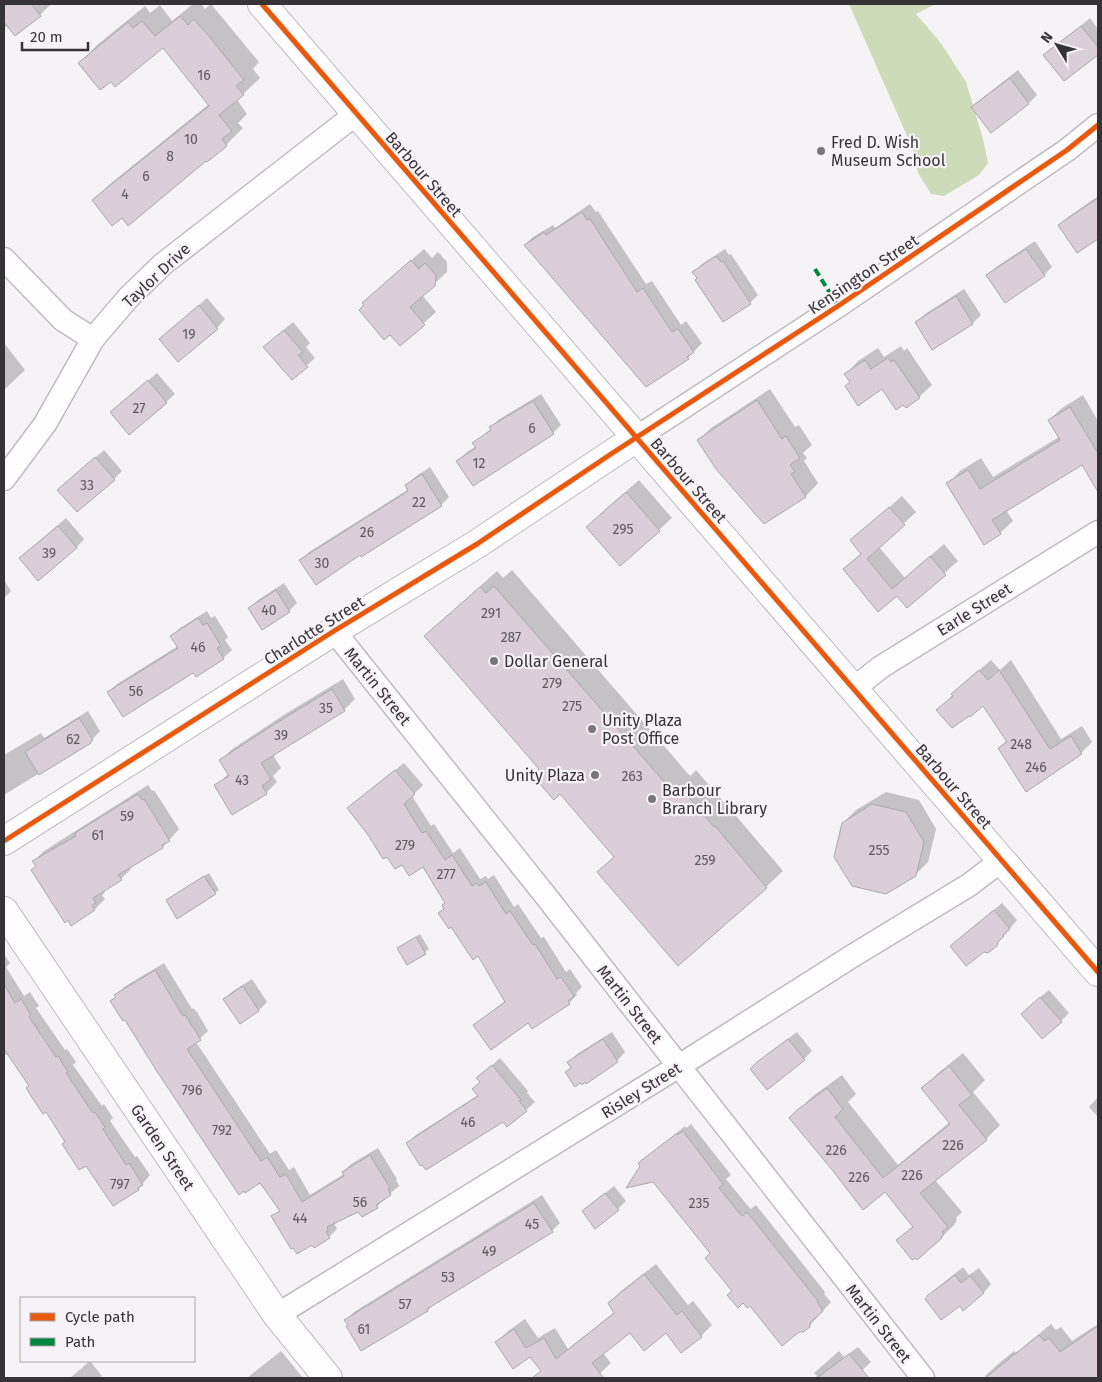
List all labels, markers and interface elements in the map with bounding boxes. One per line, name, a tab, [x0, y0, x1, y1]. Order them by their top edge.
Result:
scale bar	[22, 20, 89, 52]
north arrow	[1032, 20, 1082, 70]
text: 20 m	[30, 28, 63, 46]
text: N	[1037, 29, 1057, 46]
house number: 16	[197, 67, 211, 84]
street label: Barbour Street	[381, 128, 466, 221]
house number: 10	[184, 131, 198, 148]
place label: Fred D. Wish Museum School	[831, 133, 946, 170]
marker: Fred D. Wish Museum School	[815, 145, 827, 157]
house number: 8	[166, 148, 174, 165]
house number: 6	[142, 168, 150, 185]
house number: 4	[121, 186, 129, 203]
street label: Kensington Street	[805, 230, 922, 318]
street label: Taylor Drive	[119, 239, 194, 312]
house number: 19	[182, 326, 196, 343]
house number: 27	[132, 400, 146, 417]
house number: 6	[528, 420, 536, 437]
street label: Barbour Street	[646, 434, 731, 527]
house number: 12	[473, 455, 486, 472]
house number: 33	[80, 477, 94, 494]
house number: 22	[412, 494, 426, 511]
house number: 295	[612, 521, 634, 538]
house number: 26	[360, 524, 374, 541]
house number: 39	[42, 545, 56, 562]
house number: 30	[315, 555, 330, 572]
street label: Earle Street	[934, 579, 1015, 640]
street label: Charlotte Street	[261, 592, 368, 669]
house number: 40	[261, 602, 277, 619]
house number: 291	[481, 605, 501, 622]
house number: 287	[501, 629, 521, 646]
house number: 46	[191, 639, 205, 656]
street label: Martin Street	[340, 644, 415, 729]
place label: Dollar General	[504, 652, 608, 671]
marker: Dollar General	[488, 655, 500, 667]
house number: 279	[542, 675, 562, 692]
house number: 56	[129, 683, 143, 700]
house number: 275	[562, 698, 582, 715]
house number: 35	[319, 700, 333, 717]
place label: Unity Plaza Post Office	[602, 711, 682, 748]
marker: Unity Plaza Post Office	[586, 723, 598, 735]
house number: 39	[274, 727, 288, 744]
house number: 62	[66, 731, 80, 748]
house number: 248	[1010, 736, 1032, 753]
street label: Barbour Street	[911, 740, 996, 833]
house number: 246	[1025, 759, 1047, 776]
place label: Unity Plaza	[505, 766, 585, 785]
house number: 263	[621, 768, 643, 785]
marker: Unity Plaza	[589, 769, 601, 781]
house number: 43	[235, 772, 249, 789]
place label: Barbour Branch Library	[662, 781, 767, 818]
marker: Barbour Branch Library	[646, 793, 658, 805]
house number: 59	[120, 808, 134, 825]
house number: 61	[92, 827, 104, 844]
house number: 279	[395, 837, 415, 854]
house number: 255	[869, 842, 889, 859]
house number: 259	[694, 852, 716, 869]
house number: 277	[436, 866, 456, 883]
street label: Martin Street	[593, 961, 666, 1048]
street label: Risley Street	[598, 1058, 685, 1122]
house number: 796	[182, 1082, 202, 1099]
street label: Garden Street	[127, 1101, 198, 1194]
house number: 46	[461, 1114, 475, 1131]
house number: 792	[212, 1122, 232, 1139]
house number: 226	[942, 1137, 964, 1154]
house number: 226	[825, 1142, 847, 1159]
house number: 226	[901, 1167, 923, 1184]
house number: 226	[848, 1169, 870, 1186]
house number: 797	[110, 1176, 130, 1193]
house number: 56	[353, 1194, 367, 1211]
house number: 235	[689, 1195, 709, 1212]
house number: 44	[293, 1210, 308, 1227]
house number: 45	[525, 1216, 539, 1233]
house number: 49	[482, 1243, 496, 1260]
house number: 53	[441, 1269, 455, 1286]
street label: Martin Street	[842, 1280, 915, 1367]
house number: 57	[399, 1296, 411, 1313]
legend	[20, 1297, 195, 1362]
text: Cycle path	[65, 1308, 135, 1326]
house number: 61	[358, 1321, 370, 1338]
text: Path	[65, 1333, 95, 1351]

